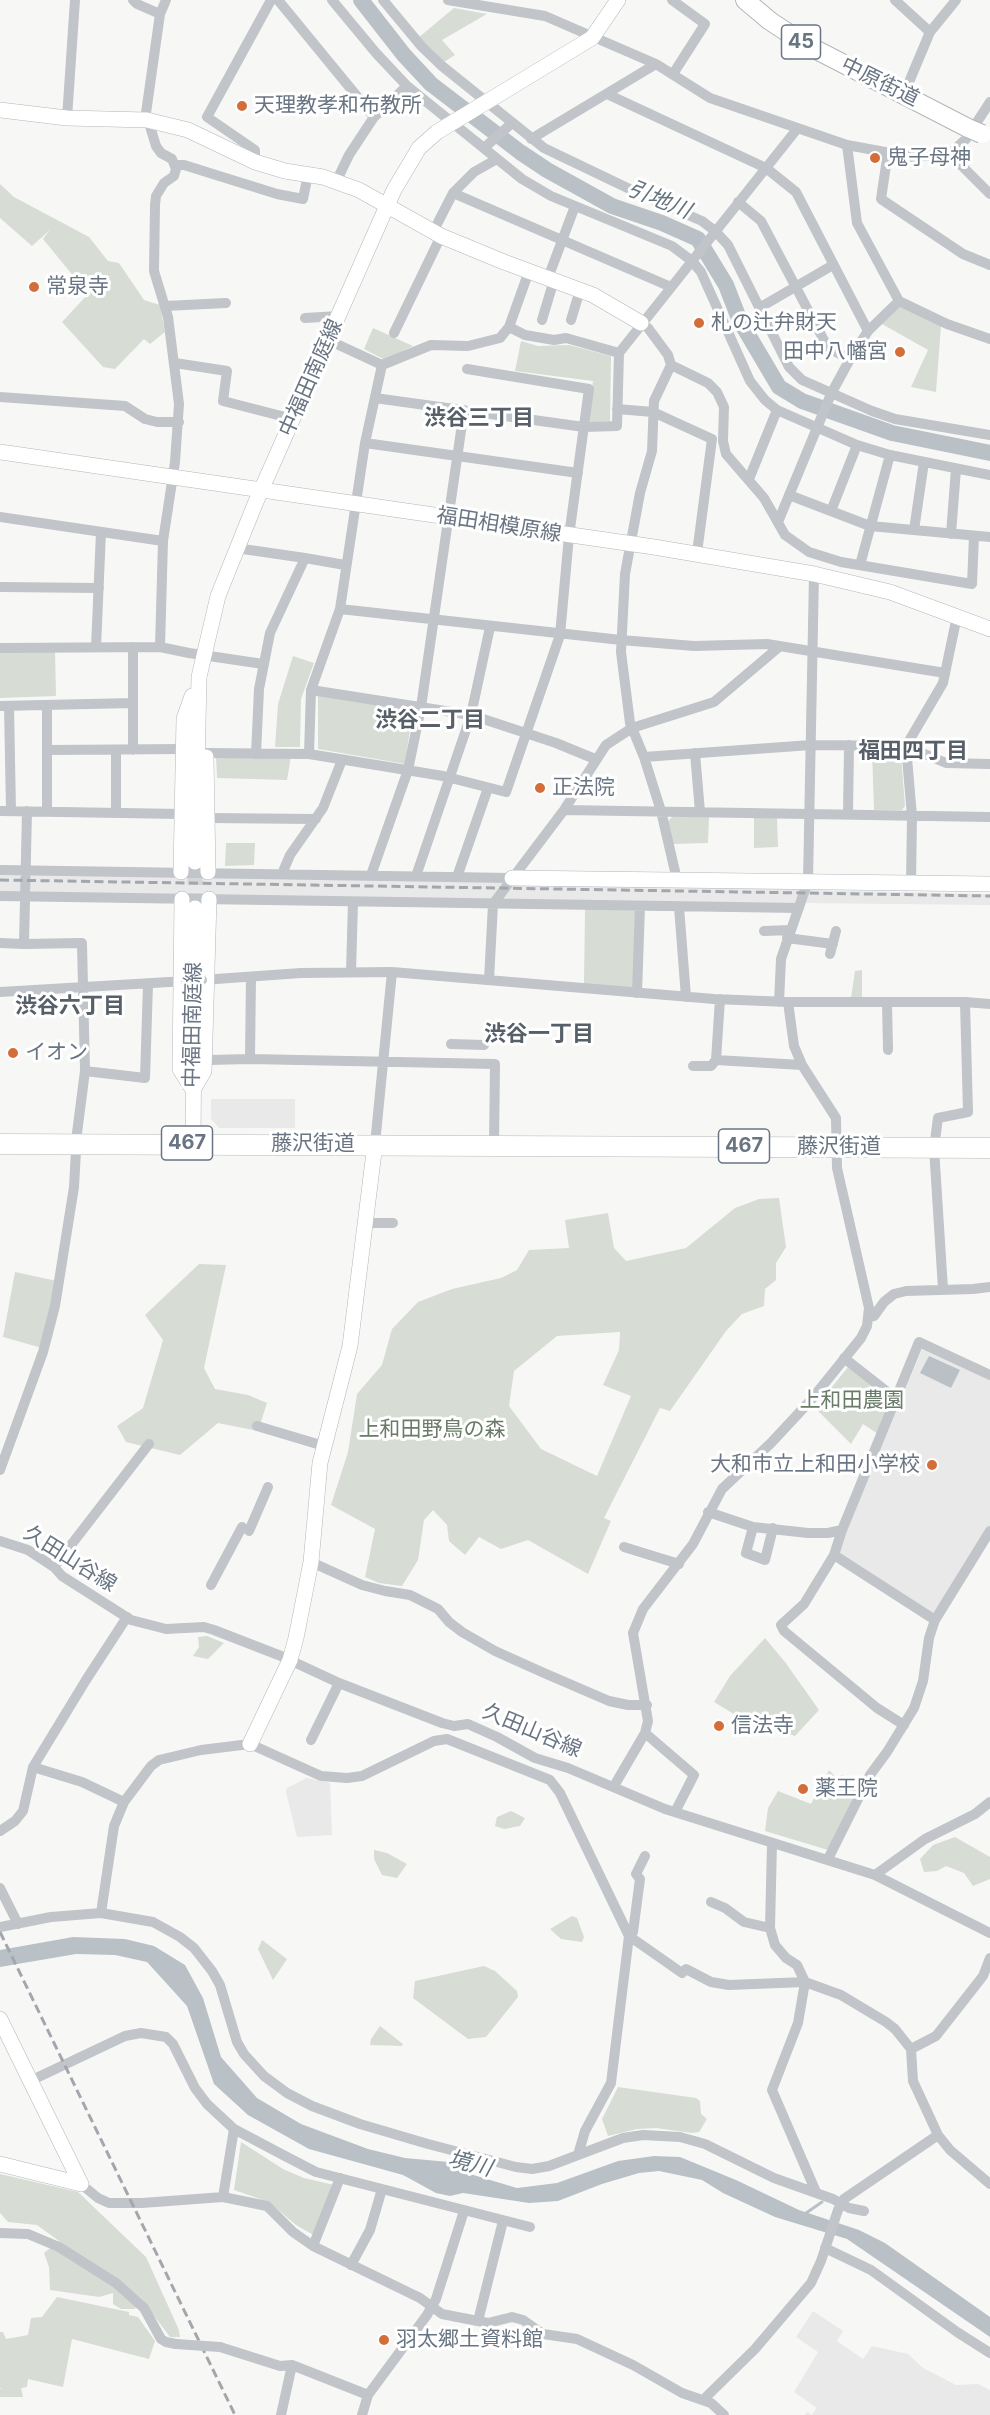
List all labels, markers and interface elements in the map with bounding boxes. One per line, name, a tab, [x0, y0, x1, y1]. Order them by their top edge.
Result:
road number: 45	[782, 25, 820, 59]
street label: 中原街道	[837, 52, 923, 112]
place label: 天理教孝和布教所	[254, 93, 422, 119]
marker: 天理教孝和布教所	[235, 99, 249, 113]
place label: 鬼子母神	[887, 145, 971, 171]
marker: 鬼子母神	[868, 151, 882, 165]
water label: 引地川	[623, 175, 695, 225]
place label: 常泉寺	[46, 274, 109, 300]
marker: 常泉寺	[27, 280, 41, 294]
place label: 札の辻弁財天	[711, 310, 837, 336]
street label: 中福田南庭線	[274, 315, 348, 441]
marker: 札の辻弁財天	[692, 316, 706, 330]
place label: 田中八幡宮	[783, 339, 888, 365]
marker: 田中八幡宮	[893, 345, 907, 359]
district label: 渋谷三丁目	[424, 405, 534, 431]
street label: 福田相模原線	[435, 503, 563, 547]
district label: 渋谷二丁目	[375, 707, 485, 733]
district label: 福田四丁目	[858, 738, 968, 764]
place label: 正法院	[552, 775, 615, 801]
marker: 正法院	[533, 781, 547, 795]
street label: 中福田南庭線	[179, 962, 207, 1088]
district label: 渋谷六丁目	[15, 993, 125, 1019]
district label: 渋谷一丁目	[484, 1021, 594, 1047]
place label: イオン	[25, 1040, 88, 1066]
marker: イオン	[6, 1046, 20, 1060]
road number: 467	[162, 1126, 213, 1160]
road number: 467	[718, 1129, 770, 1163]
street label: 藤沢街道	[271, 1131, 355, 1157]
street label: 藤沢街道	[797, 1134, 881, 1160]
park label: 上和田農園	[800, 1388, 904, 1414]
park label: 上和田野鳥の森	[359, 1417, 505, 1443]
place label: 大和市立上和田小学校	[710, 1452, 920, 1478]
marker: 大和市立上和田小学校	[925, 1458, 939, 1472]
street label: 久田山谷線	[19, 1520, 121, 1598]
street label: 久田山谷線	[479, 1699, 585, 1763]
place label: 信法寺	[731, 1713, 794, 1739]
marker: 信法寺	[712, 1719, 726, 1733]
place label: 薬王院	[815, 1776, 878, 1802]
marker: 薬王院	[796, 1782, 810, 1796]
water label: 境川	[445, 2146, 495, 2182]
place label: 羽太郷土資料館	[396, 2327, 543, 2353]
marker: 羽太郷土資料館	[377, 2333, 391, 2347]

